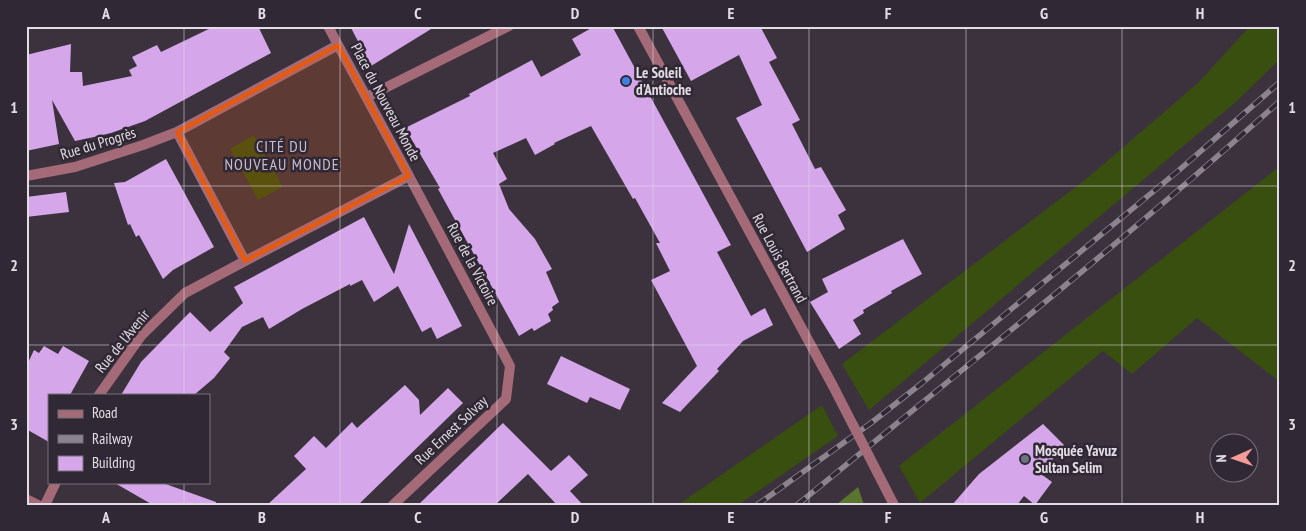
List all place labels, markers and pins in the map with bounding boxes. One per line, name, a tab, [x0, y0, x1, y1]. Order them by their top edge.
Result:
place label: Le Soleil d'Antioche	[636, 63, 691, 99]
marker: Le Soleil d'Antioche	[620, 75, 632, 87]
place label: Mosquée Yavuz Sultan Selim	[1035, 441, 1117, 477]
marker: Mosquée Yavuz Sultan Selim	[1019, 453, 1031, 465]

